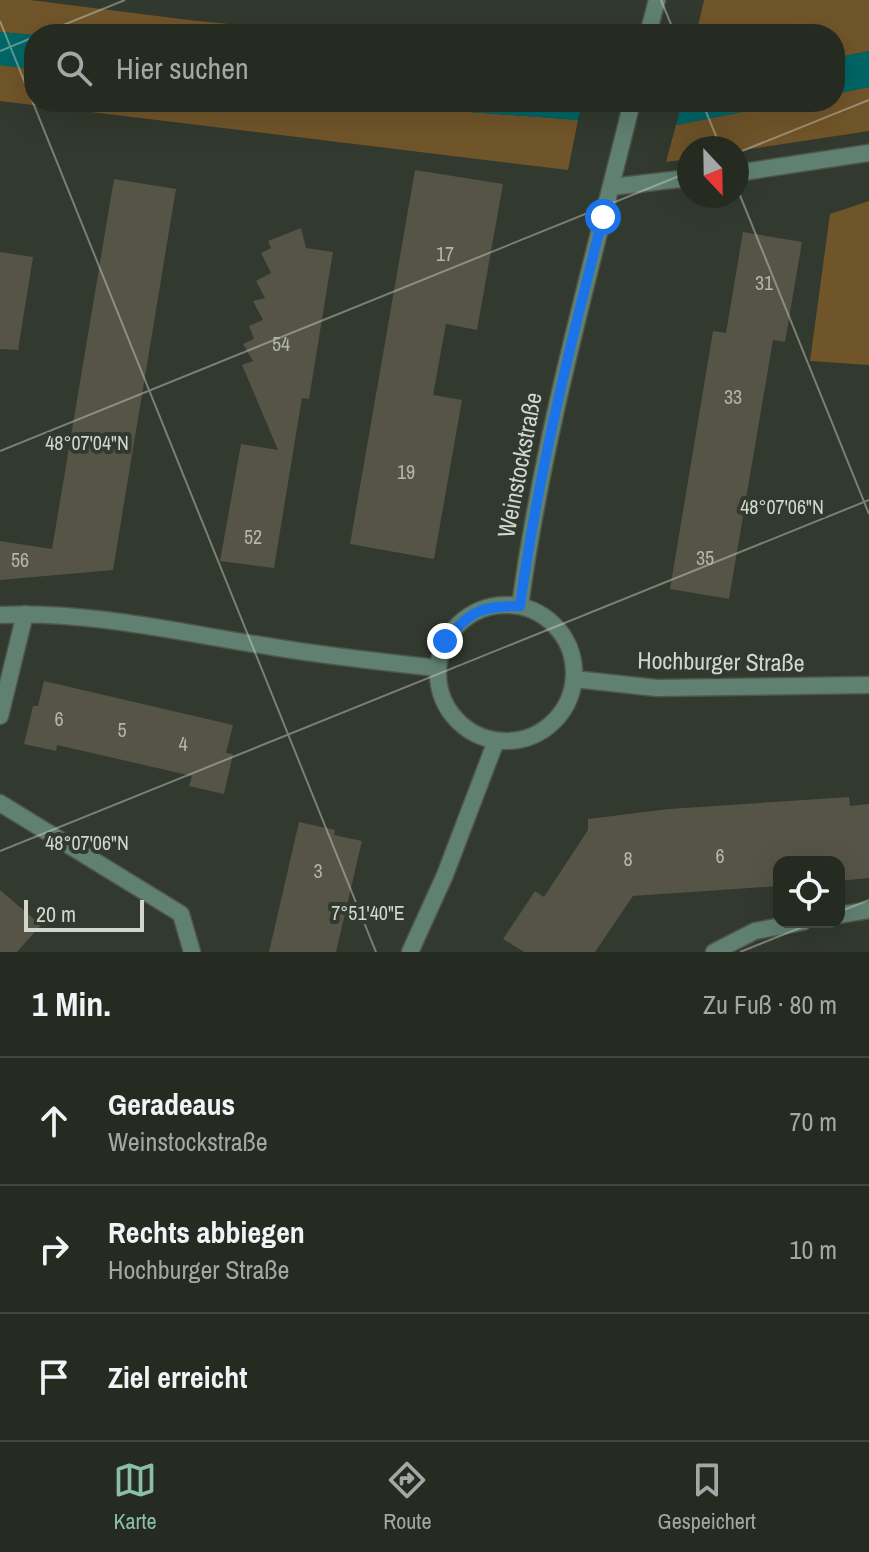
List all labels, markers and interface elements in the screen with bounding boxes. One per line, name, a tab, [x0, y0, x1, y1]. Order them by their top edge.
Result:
search box	[24, 24, 845, 112]
icon: search	[52, 46, 96, 90]
text: Hier suchen	[116, 48, 249, 88]
north arrow	[677, 136, 749, 208]
route start	[585, 199, 621, 235]
house number: 17	[436, 240, 454, 267]
house number: 31	[755, 269, 773, 296]
house number: 54	[272, 330, 290, 357]
house number: 33	[724, 383, 742, 410]
street label: Weinstockstraße	[489, 389, 549, 540]
text: 48°07'04"N	[45, 429, 129, 456]
house number: 19	[397, 458, 415, 485]
text: 48°07'06"N	[740, 493, 824, 520]
house number: 52	[244, 523, 262, 550]
house number: 35	[696, 544, 714, 571]
house number: 56	[11, 546, 29, 573]
route end	[427, 623, 463, 659]
street label: Hochburger Straße	[637, 644, 805, 678]
house number: 6	[54, 705, 64, 732]
house number: 5	[117, 716, 127, 743]
house number: 4	[178, 730, 188, 757]
text: 48°07'06"N	[45, 829, 129, 856]
house number: 6	[715, 842, 725, 869]
house number: 8	[623, 845, 633, 872]
map controls	[773, 856, 845, 928]
button: locate	[773, 856, 845, 928]
house number: 3	[313, 857, 323, 884]
scale bar	[24, 896, 144, 932]
text: 20 m	[36, 899, 76, 929]
text: 7°51'40"E	[331, 899, 405, 926]
text: 1 Min.	[32, 981, 111, 1027]
text: Zu Fuß · 80 m	[703, 987, 837, 1022]
text: Geradeaus	[108, 1084, 235, 1124]
icon: ahead	[32, 1099, 76, 1143]
text: 70 m	[790, 1104, 837, 1139]
text: Weinstockstraße	[108, 1124, 268, 1159]
text: Rechts abbiegen	[108, 1212, 305, 1252]
icon: right	[32, 1227, 76, 1271]
text: 10 m	[790, 1232, 837, 1267]
text: Hochburger Straße	[108, 1252, 289, 1287]
icon: arrive	[32, 1355, 76, 1399]
text: Ziel erreicht	[108, 1357, 247, 1397]
tab: Karte	[113, 1458, 157, 1536]
tab: Route	[383, 1458, 431, 1536]
tab: Gespeichert	[658, 1458, 756, 1536]

